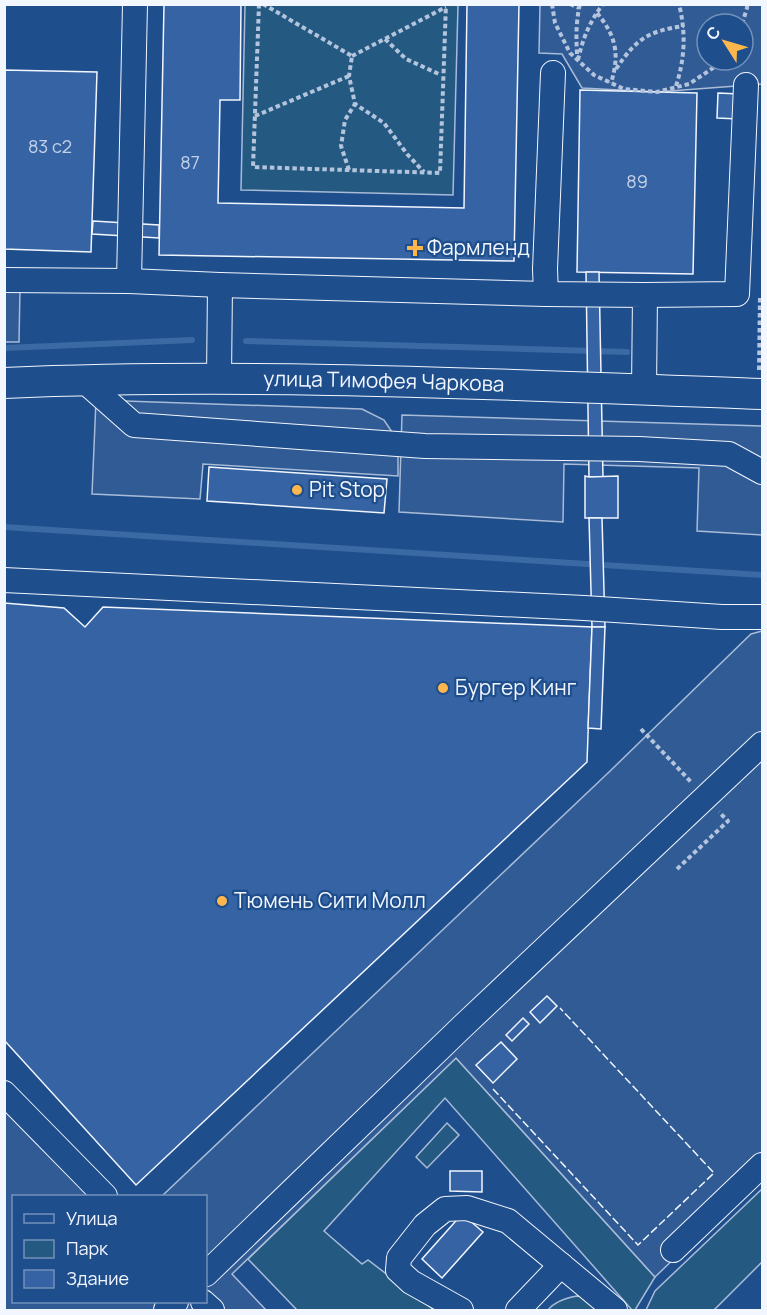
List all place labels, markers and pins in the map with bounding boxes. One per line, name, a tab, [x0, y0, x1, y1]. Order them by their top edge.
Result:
place label: Фармленд	[427, 233, 530, 261]
marker: Фармленд	[408, 241, 422, 255]
place label: Pit Stop	[309, 475, 385, 503]
marker: Pit Stop	[290, 483, 304, 497]
place label: Бургер Кинг	[455, 673, 577, 701]
marker: Бургер Кинг	[436, 681, 450, 695]
place label: Тюмень Сити Молл	[234, 886, 426, 914]
marker: Тюмень Сити Молл	[215, 894, 229, 908]

